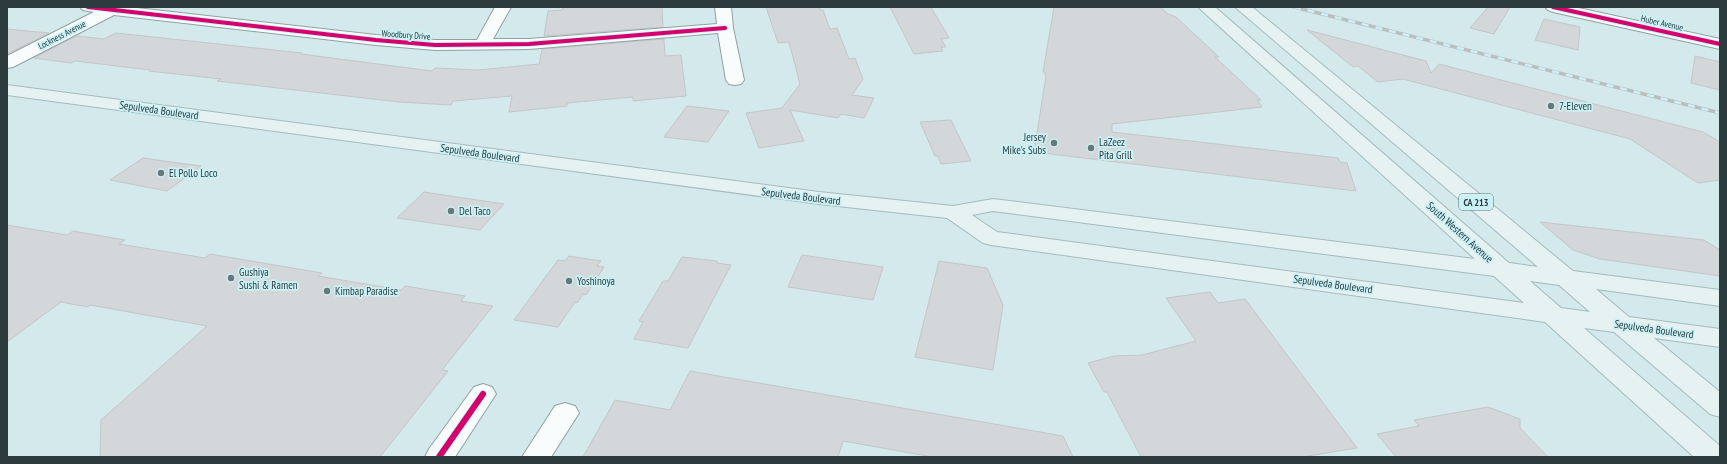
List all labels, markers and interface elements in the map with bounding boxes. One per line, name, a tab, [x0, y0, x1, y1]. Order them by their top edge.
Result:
street label: Huber Avenue	[1640, 12, 1685, 33]
street label: Lockness Avenue	[36, 18, 88, 51]
street label: Woodbury Drive	[381, 27, 431, 42]
street label: Sepulveda Boulevard	[119, 98, 200, 123]
place label: 7-Eleven	[1559, 99, 1592, 113]
marker: 7-Eleven	[1546, 101, 1556, 111]
place label: Jersey Mike's Subs	[1003, 130, 1047, 157]
place label: LaZeez Pita Grill	[1099, 135, 1132, 162]
marker: Jersey Mike's Subs	[1049, 138, 1059, 148]
street label: Sepulveda Boulevard	[440, 141, 521, 166]
marker: LaZeez Pita Grill	[1086, 143, 1096, 153]
place label: El Pollo Loco	[169, 166, 218, 180]
marker: El Pollo Loco	[156, 168, 166, 178]
street label: Sepulveda Boulevard	[761, 184, 842, 208]
road number: CA 213	[1459, 194, 1493, 210]
street label: South Western Avenue	[1424, 198, 1496, 266]
place label: Del Taco	[459, 204, 491, 218]
marker: Del Taco	[446, 206, 456, 216]
place label: Gushiya Sushi & Ramen	[239, 265, 298, 292]
street label: Sepulveda Boulevard	[1293, 272, 1374, 297]
marker: Gushiya Sushi & Ramen	[226, 273, 236, 283]
place label: Yoshinoya	[577, 274, 615, 288]
marker: Yoshinoya	[564, 276, 574, 286]
place label: Kimbap Paradise	[335, 284, 399, 298]
marker: Kimbap Paradise	[322, 286, 332, 296]
street label: Sepulveda Boulevard	[1614, 317, 1695, 342]

